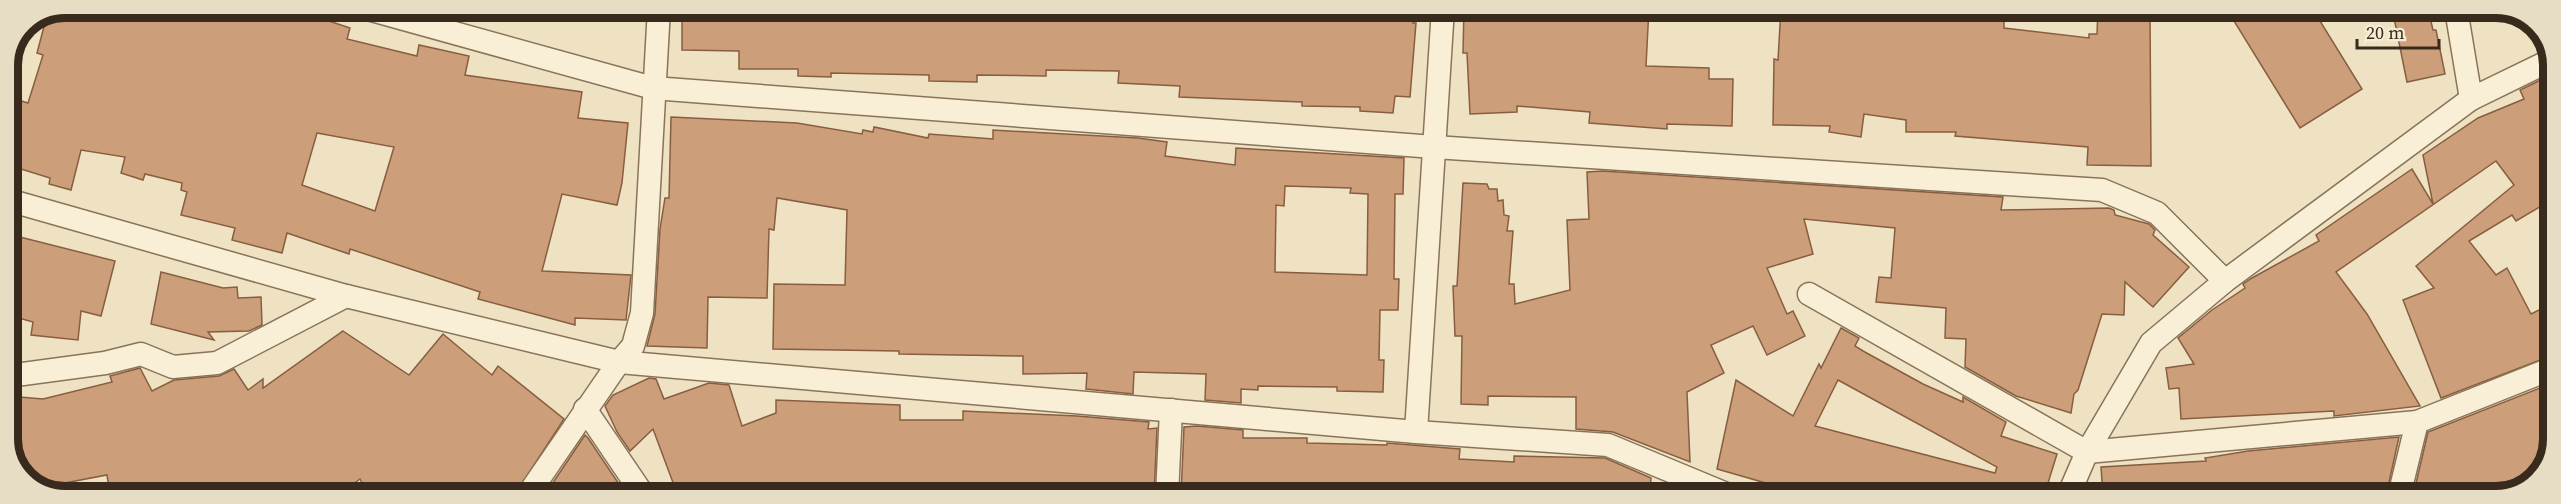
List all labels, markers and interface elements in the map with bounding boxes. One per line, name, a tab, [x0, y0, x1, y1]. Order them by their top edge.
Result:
scale bar	[2357, 12, 2440, 50]
text: 20 m	[2366, 20, 2404, 45]

